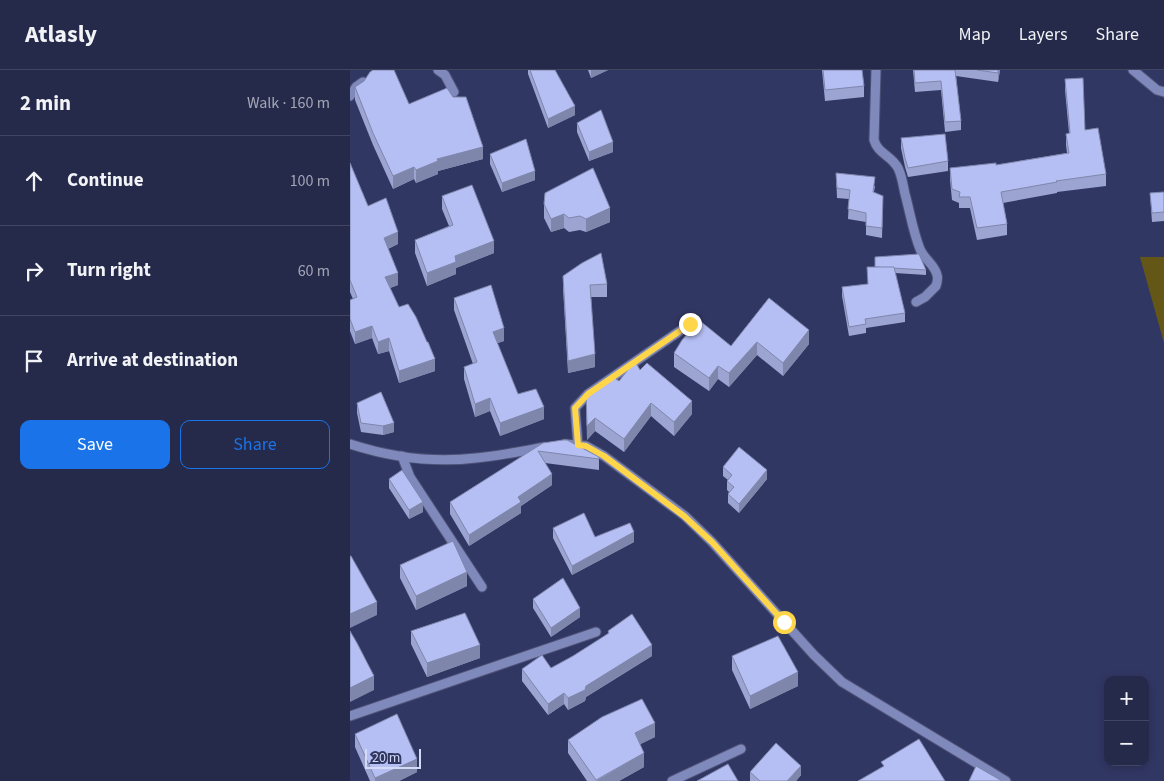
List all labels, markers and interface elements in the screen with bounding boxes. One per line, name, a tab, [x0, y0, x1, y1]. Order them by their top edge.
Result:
text: Atlasly	[25, 17, 97, 52]
text: Map	[959, 22, 991, 47]
text: Layers	[1019, 22, 1068, 47]
text: Share	[1096, 22, 1139, 47]
text: 2 min	[20, 88, 71, 118]
text: Walk · 160 m	[247, 92, 330, 114]
icon: ahead	[20, 167, 48, 195]
text: Continue	[67, 167, 144, 194]
text: 100 m	[290, 170, 330, 192]
icon: right	[20, 257, 48, 285]
text: Turn right	[67, 257, 151, 284]
text: 60 m	[298, 260, 330, 282]
route end	[679, 313, 702, 336]
icon: arrive	[20, 347, 48, 375]
text: Arrive at destination	[67, 347, 238, 374]
button: Save	[20, 420, 170, 469]
button: Share	[180, 420, 330, 469]
route start	[773, 611, 796, 634]
map controls	[1104, 676, 1149, 766]
button: +	[1104, 676, 1149, 721]
button: −	[1104, 721, 1149, 766]
scale bar	[365, 746, 421, 769]
text: 20 m	[372, 748, 400, 768]

